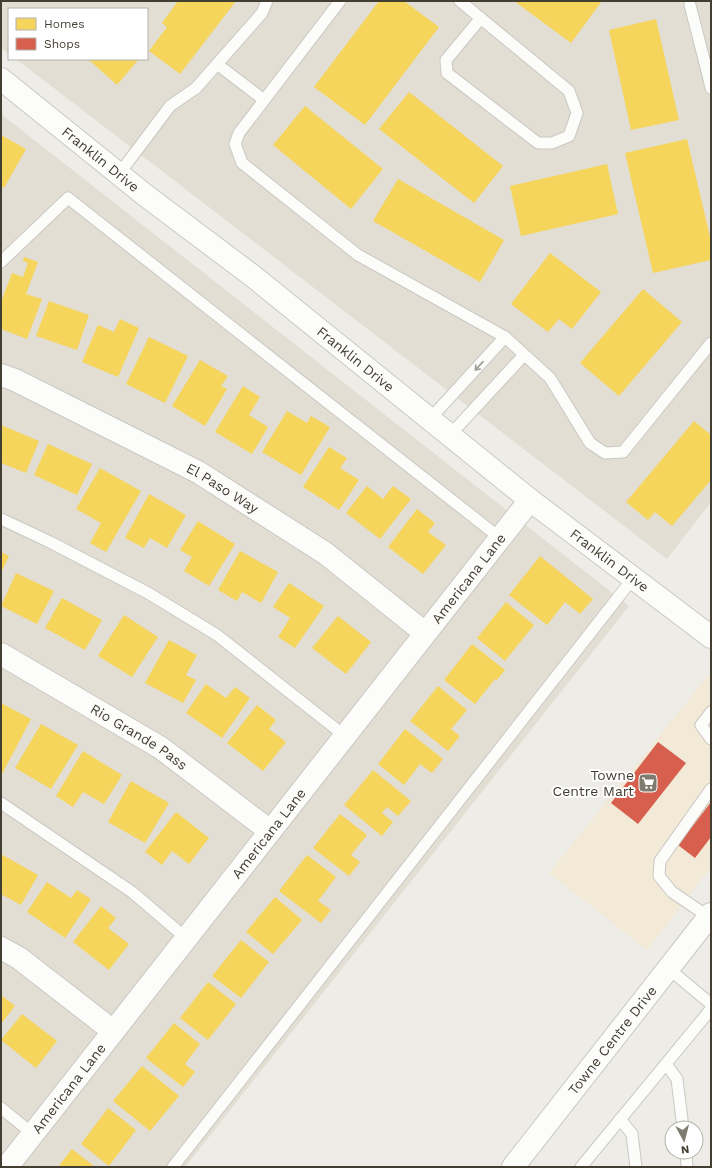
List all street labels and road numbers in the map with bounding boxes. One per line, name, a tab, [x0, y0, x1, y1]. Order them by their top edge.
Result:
street label: Franklin Drive	[59, 123, 142, 195]
street label: Franklin Drive	[314, 323, 397, 395]
street label: El Paso Way	[184, 460, 262, 517]
street label: Franklin Drive	[567, 525, 652, 595]
street label: Americana Lane	[428, 530, 509, 627]
street label: Rio Grande Pass	[88, 700, 191, 773]
street label: Americana Lane	[228, 785, 309, 882]
street label: Towne Centre Drive	[565, 983, 660, 1098]
street label: Americana Lane	[28, 1040, 109, 1137]

